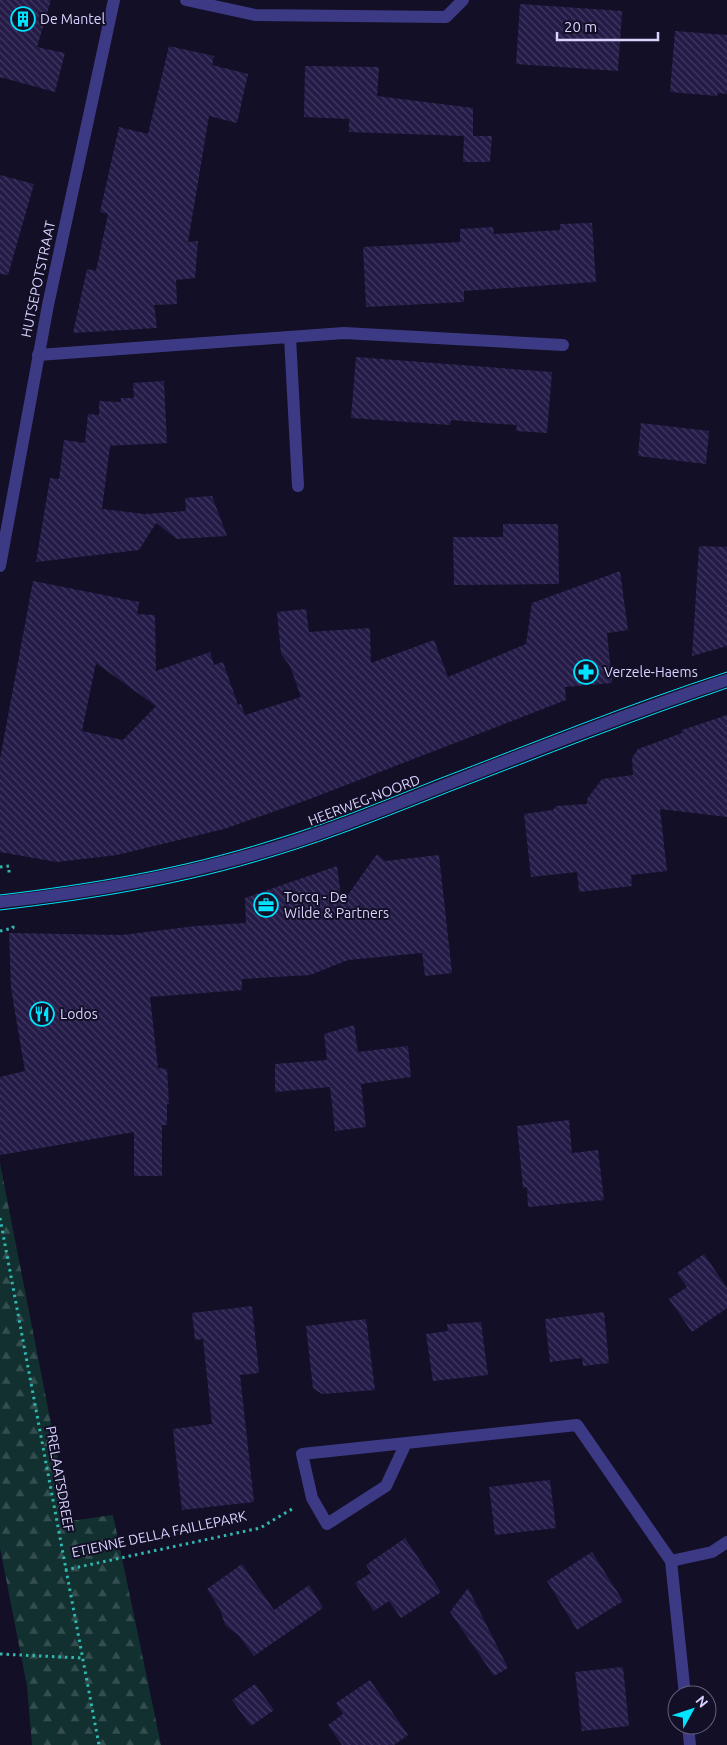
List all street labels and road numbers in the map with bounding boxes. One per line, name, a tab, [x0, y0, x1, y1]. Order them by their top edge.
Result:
street label: HUTSEPOTSTRAAT	[18, 219, 58, 339]
street label: HEERWEG-NOORD	[306, 771, 422, 829]
street label: PRELAATSDREEF	[43, 1425, 77, 1533]
street label: ETIENNE DELLA FAILLEPARK	[70, 1508, 248, 1560]

